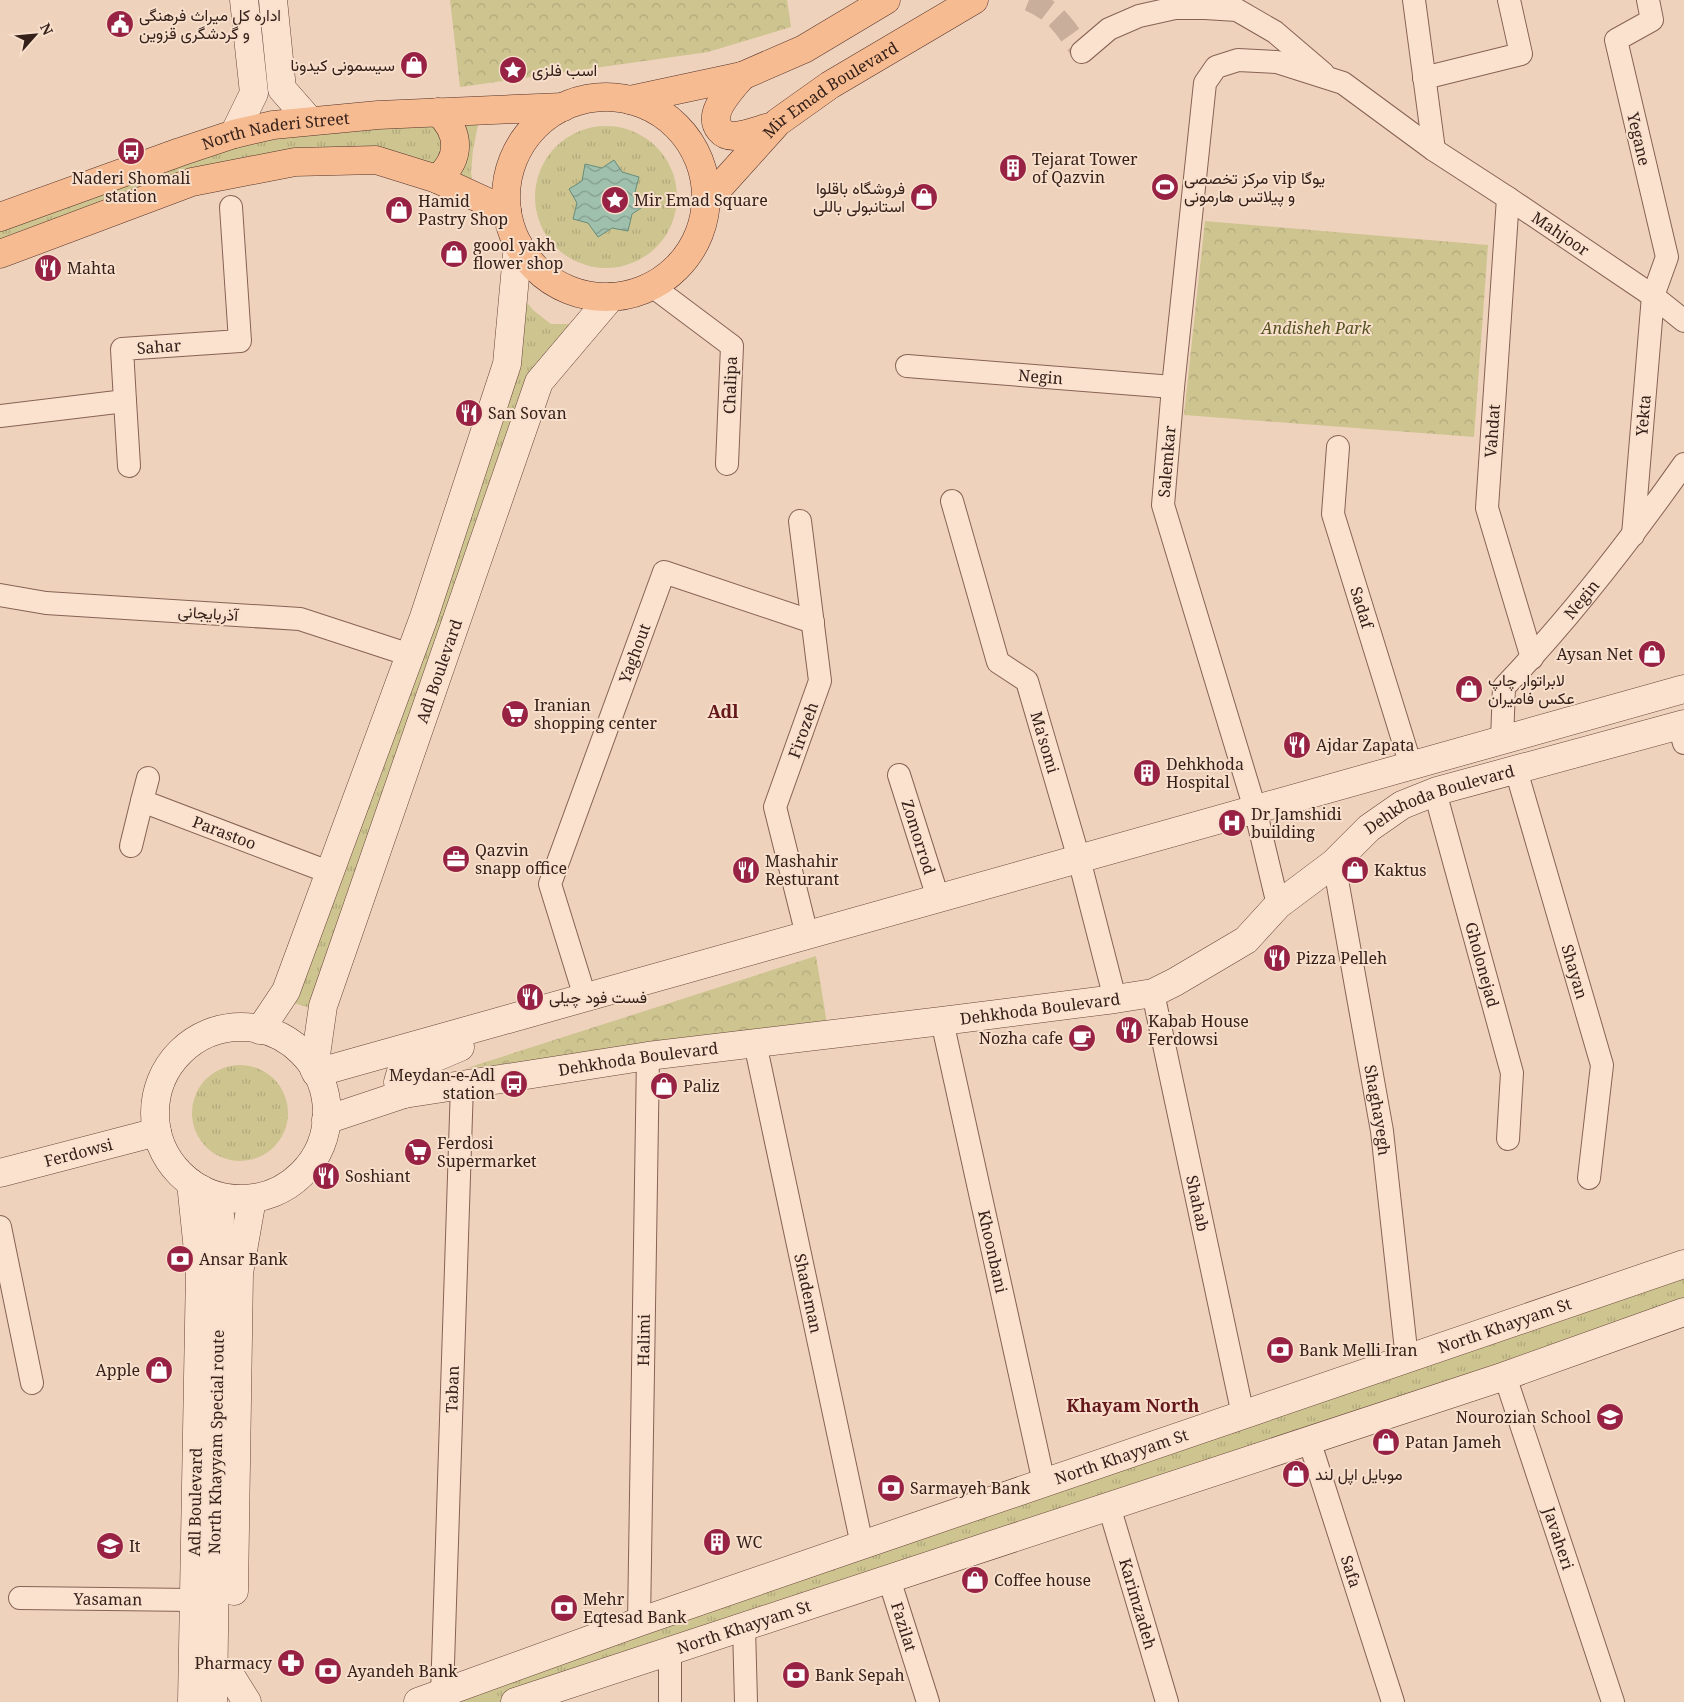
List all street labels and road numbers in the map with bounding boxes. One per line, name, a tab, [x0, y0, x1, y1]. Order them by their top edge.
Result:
street label: Mir Emad Boulevard	[758, 36, 902, 143]
street label: North Naderi Street	[199, 107, 351, 155]
street label: Yegane	[1622, 109, 1656, 168]
street label: Mahjoor	[1528, 206, 1594, 261]
street label: Sahar	[136, 334, 182, 359]
street label: Chalipa	[718, 356, 742, 414]
street label: Negin	[1017, 364, 1064, 389]
street label: Yekta	[1630, 394, 1656, 438]
street label: Vahdat	[1479, 403, 1505, 458]
street label: Salemkar	[1153, 424, 1181, 498]
street label: Negin	[1559, 575, 1604, 624]
street label: Sadaf	[1345, 584, 1379, 633]
street label: آذربایجانی	[177, 600, 240, 626]
street label: Adl Boulevard	[411, 616, 467, 726]
street label: Yaghout	[613, 620, 655, 687]
street label: Firozeh	[783, 699, 823, 761]
street label: Ma'somi	[1025, 709, 1064, 776]
street label: Dehkhoda Boulevard	[1360, 760, 1517, 839]
street label: Zomorrod	[896, 797, 941, 877]
street label: Parastoo	[190, 810, 259, 854]
street label: Gholonejad	[1460, 919, 1505, 1010]
street label: Shayan	[1556, 942, 1593, 1002]
street label: Dehkhoda Boulevard	[959, 987, 1122, 1030]
street label: Dehkhoda Boulevard	[557, 1037, 719, 1081]
street label: Shaghayegh	[1359, 1063, 1396, 1157]
street label: Ferdowsi	[42, 1133, 115, 1172]
street label: Shahab	[1181, 1173, 1215, 1233]
street label: Khoonbani	[973, 1208, 1013, 1295]
street label: Shademan	[789, 1252, 828, 1335]
street label: North Khayyam St	[1435, 1292, 1575, 1358]
street label: Halimi	[632, 1314, 655, 1366]
street label: North Khayyam Special route	[203, 1329, 229, 1555]
street label: Taban	[440, 1365, 464, 1413]
street label: North Khayyam St	[1052, 1423, 1191, 1489]
street label: Adl Boulevard	[183, 1447, 207, 1557]
street label: Javaheri	[1538, 1503, 1579, 1572]
street label: Safa	[1336, 1553, 1367, 1590]
street label: Karimzadeh	[1114, 1556, 1162, 1652]
street label: Yasaman	[72, 1588, 143, 1610]
street label: North Khayyam St	[674, 1594, 814, 1659]
street label: Fazilat	[886, 1599, 922, 1655]

